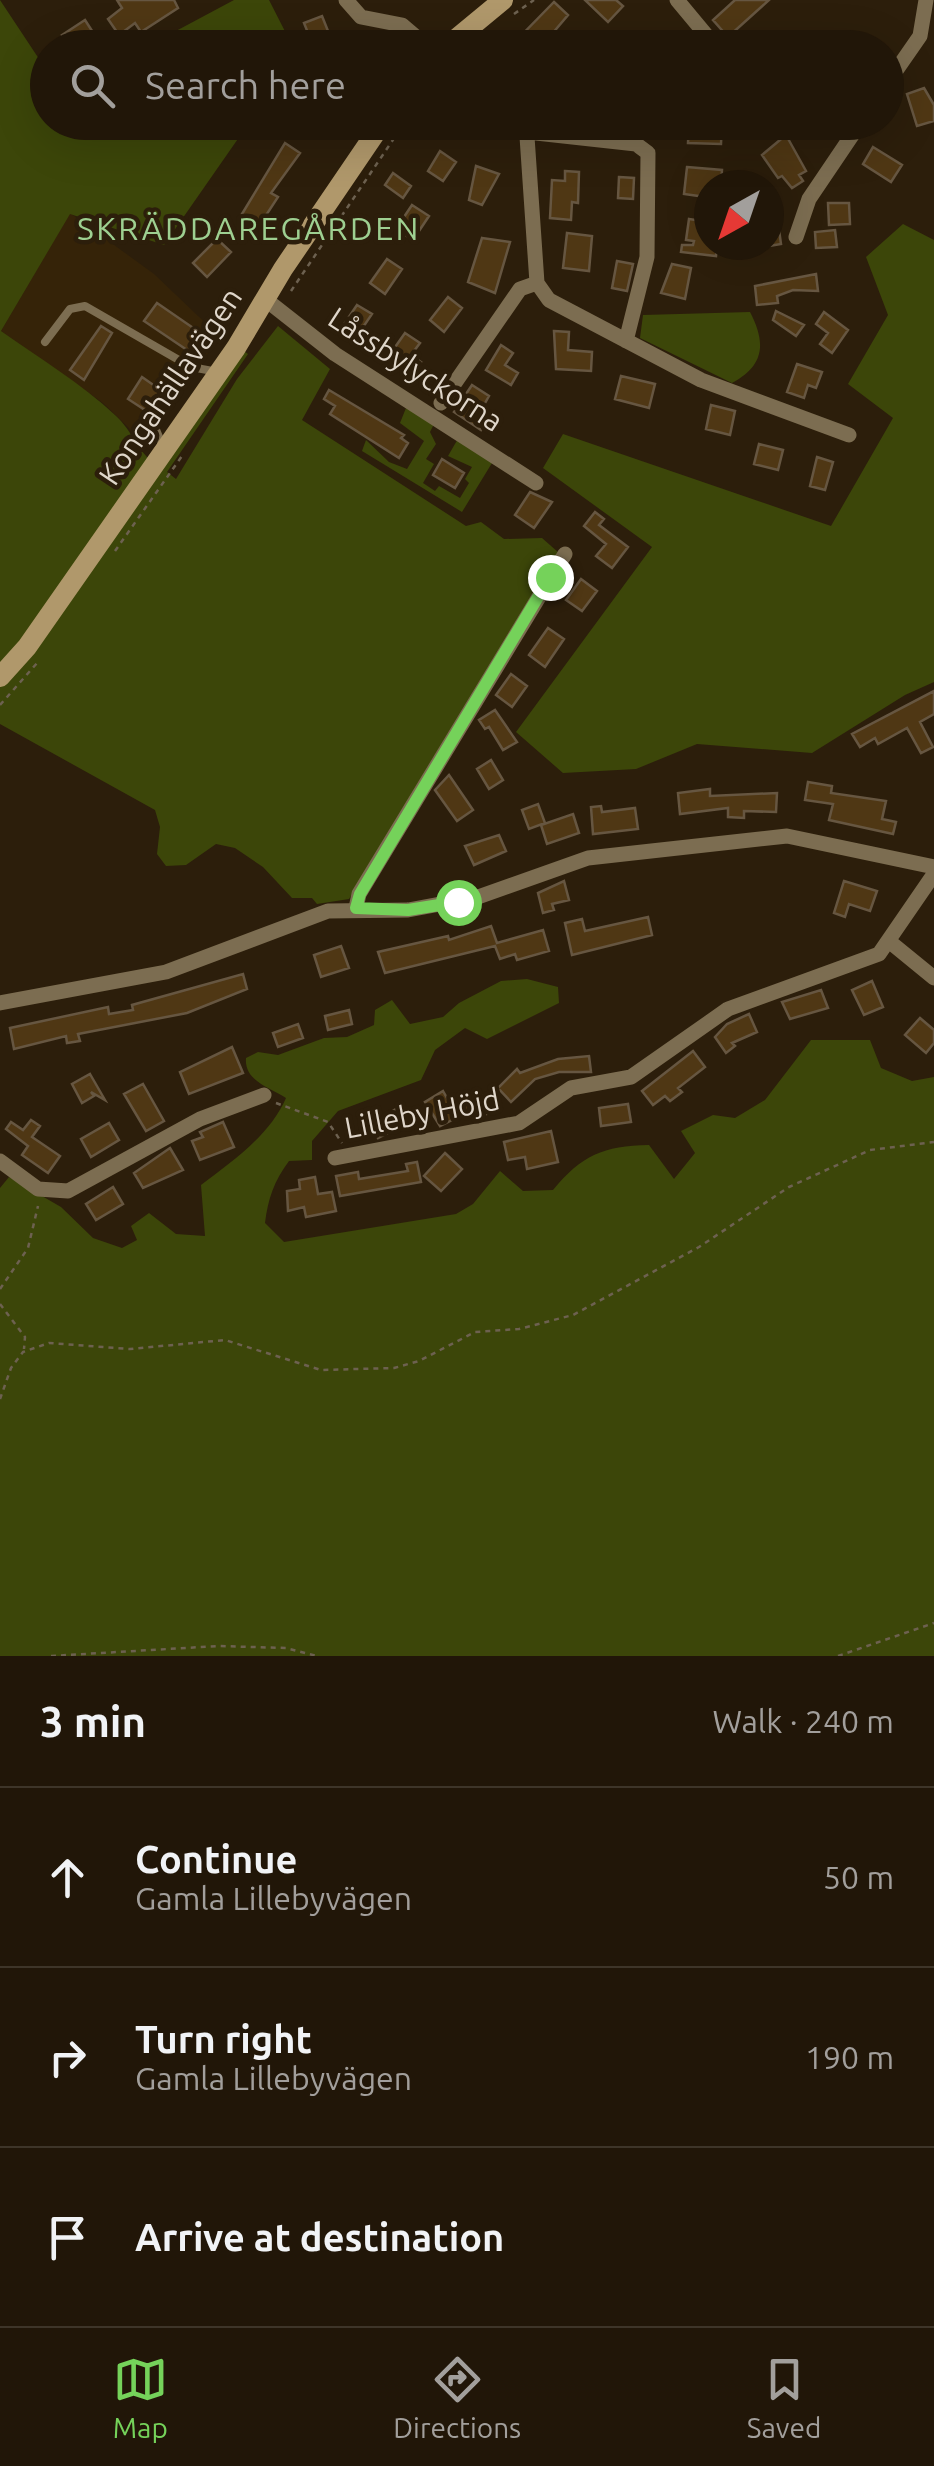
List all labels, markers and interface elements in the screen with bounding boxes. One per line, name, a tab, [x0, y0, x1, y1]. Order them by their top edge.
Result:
search box	[30, 30, 904, 140]
icon: search	[65, 58, 120, 113]
text: Search here	[145, 64, 346, 106]
north arrow	[694, 170, 784, 260]
district label: SKRÄDDAREGÅRDEN	[77, 210, 421, 246]
street label: Kongahällavägen	[92, 281, 248, 491]
street label: Låssbylyckorna	[322, 300, 510, 438]
route end	[528, 555, 574, 601]
route start	[436, 880, 482, 926]
street label: Lilleby Höjd	[342, 1081, 502, 1145]
text: 3 min	[40, 1698, 146, 1745]
text: Walk · 240 m	[712, 1703, 894, 1739]
text: Continue	[135, 1838, 297, 1880]
icon: ahead	[40, 1850, 95, 1905]
text: 50 m	[823, 1859, 894, 1895]
text: Gamla Lillebyvägen	[135, 1880, 412, 1916]
text: Turn right	[135, 2018, 312, 2060]
icon: right	[40, 2030, 95, 2085]
text: 190 m	[805, 2039, 894, 2075]
text: Gamla Lillebyvägen	[135, 2060, 412, 2096]
icon: arrive	[40, 2210, 95, 2265]
text: Arrive at destination	[135, 2216, 504, 2258]
tab: Map	[113, 2352, 168, 2443]
tab: Directions	[393, 2352, 521, 2443]
tab: Saved	[747, 2352, 821, 2443]

